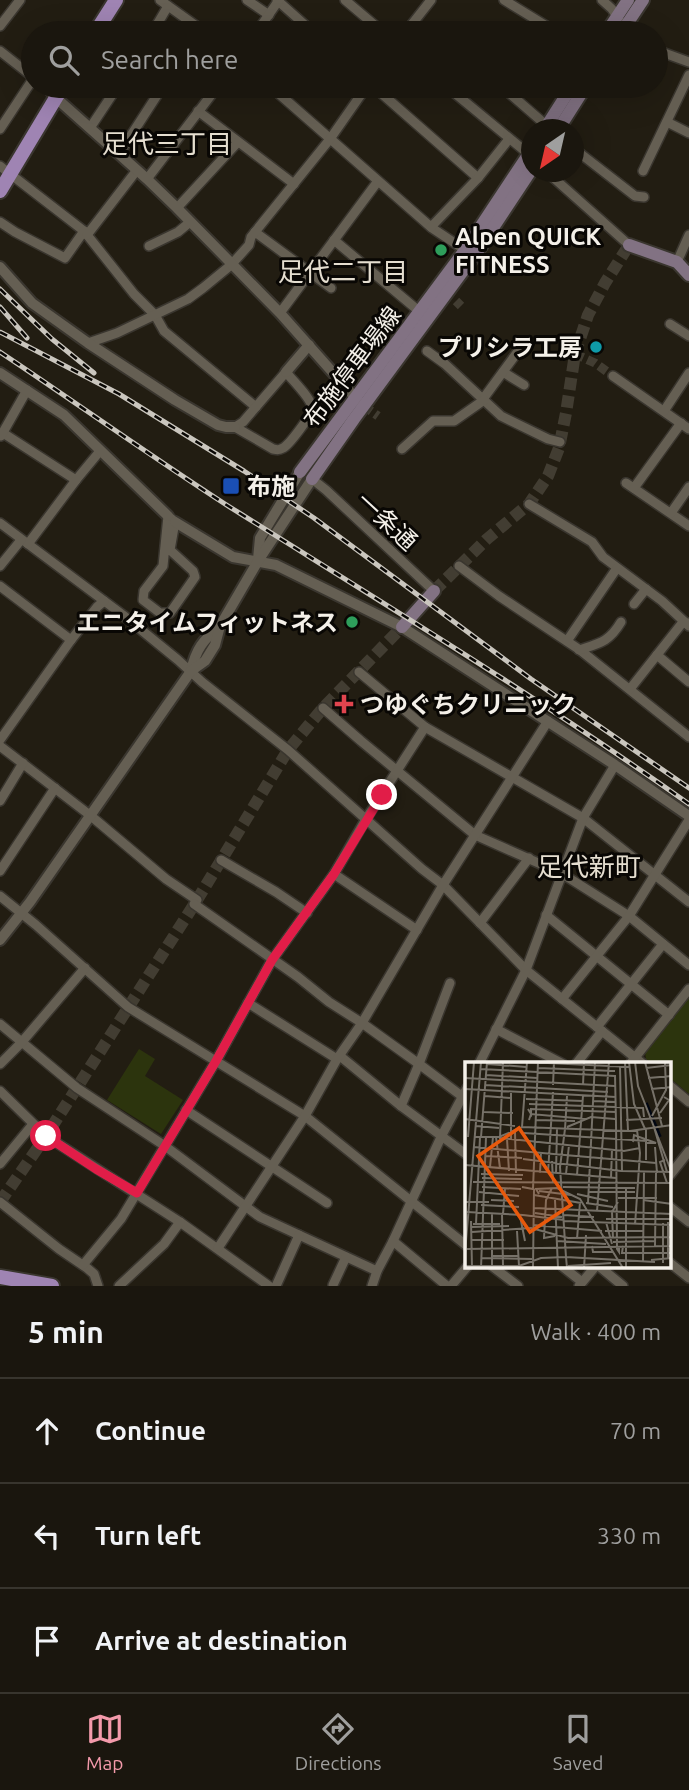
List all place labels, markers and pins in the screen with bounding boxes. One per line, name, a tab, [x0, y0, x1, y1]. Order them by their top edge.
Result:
place label: Alpen QUICK FITNESS	[455, 223, 601, 278]
marker: Alpen QUICK FITNESS	[433, 242, 449, 258]
place label: プリシラ工房	[438, 334, 582, 361]
marker: プリシラ工房	[588, 339, 604, 355]
place label: 布施	[247, 473, 295, 500]
marker: 布施	[221, 476, 241, 496]
place label: エニタイムフィットネス	[76, 609, 338, 636]
marker: エニタイムフィットネス	[344, 614, 360, 630]
place label: つゆぐちクリニック	[360, 691, 576, 718]
marker: つゆぐちクリニック	[334, 694, 354, 714]

